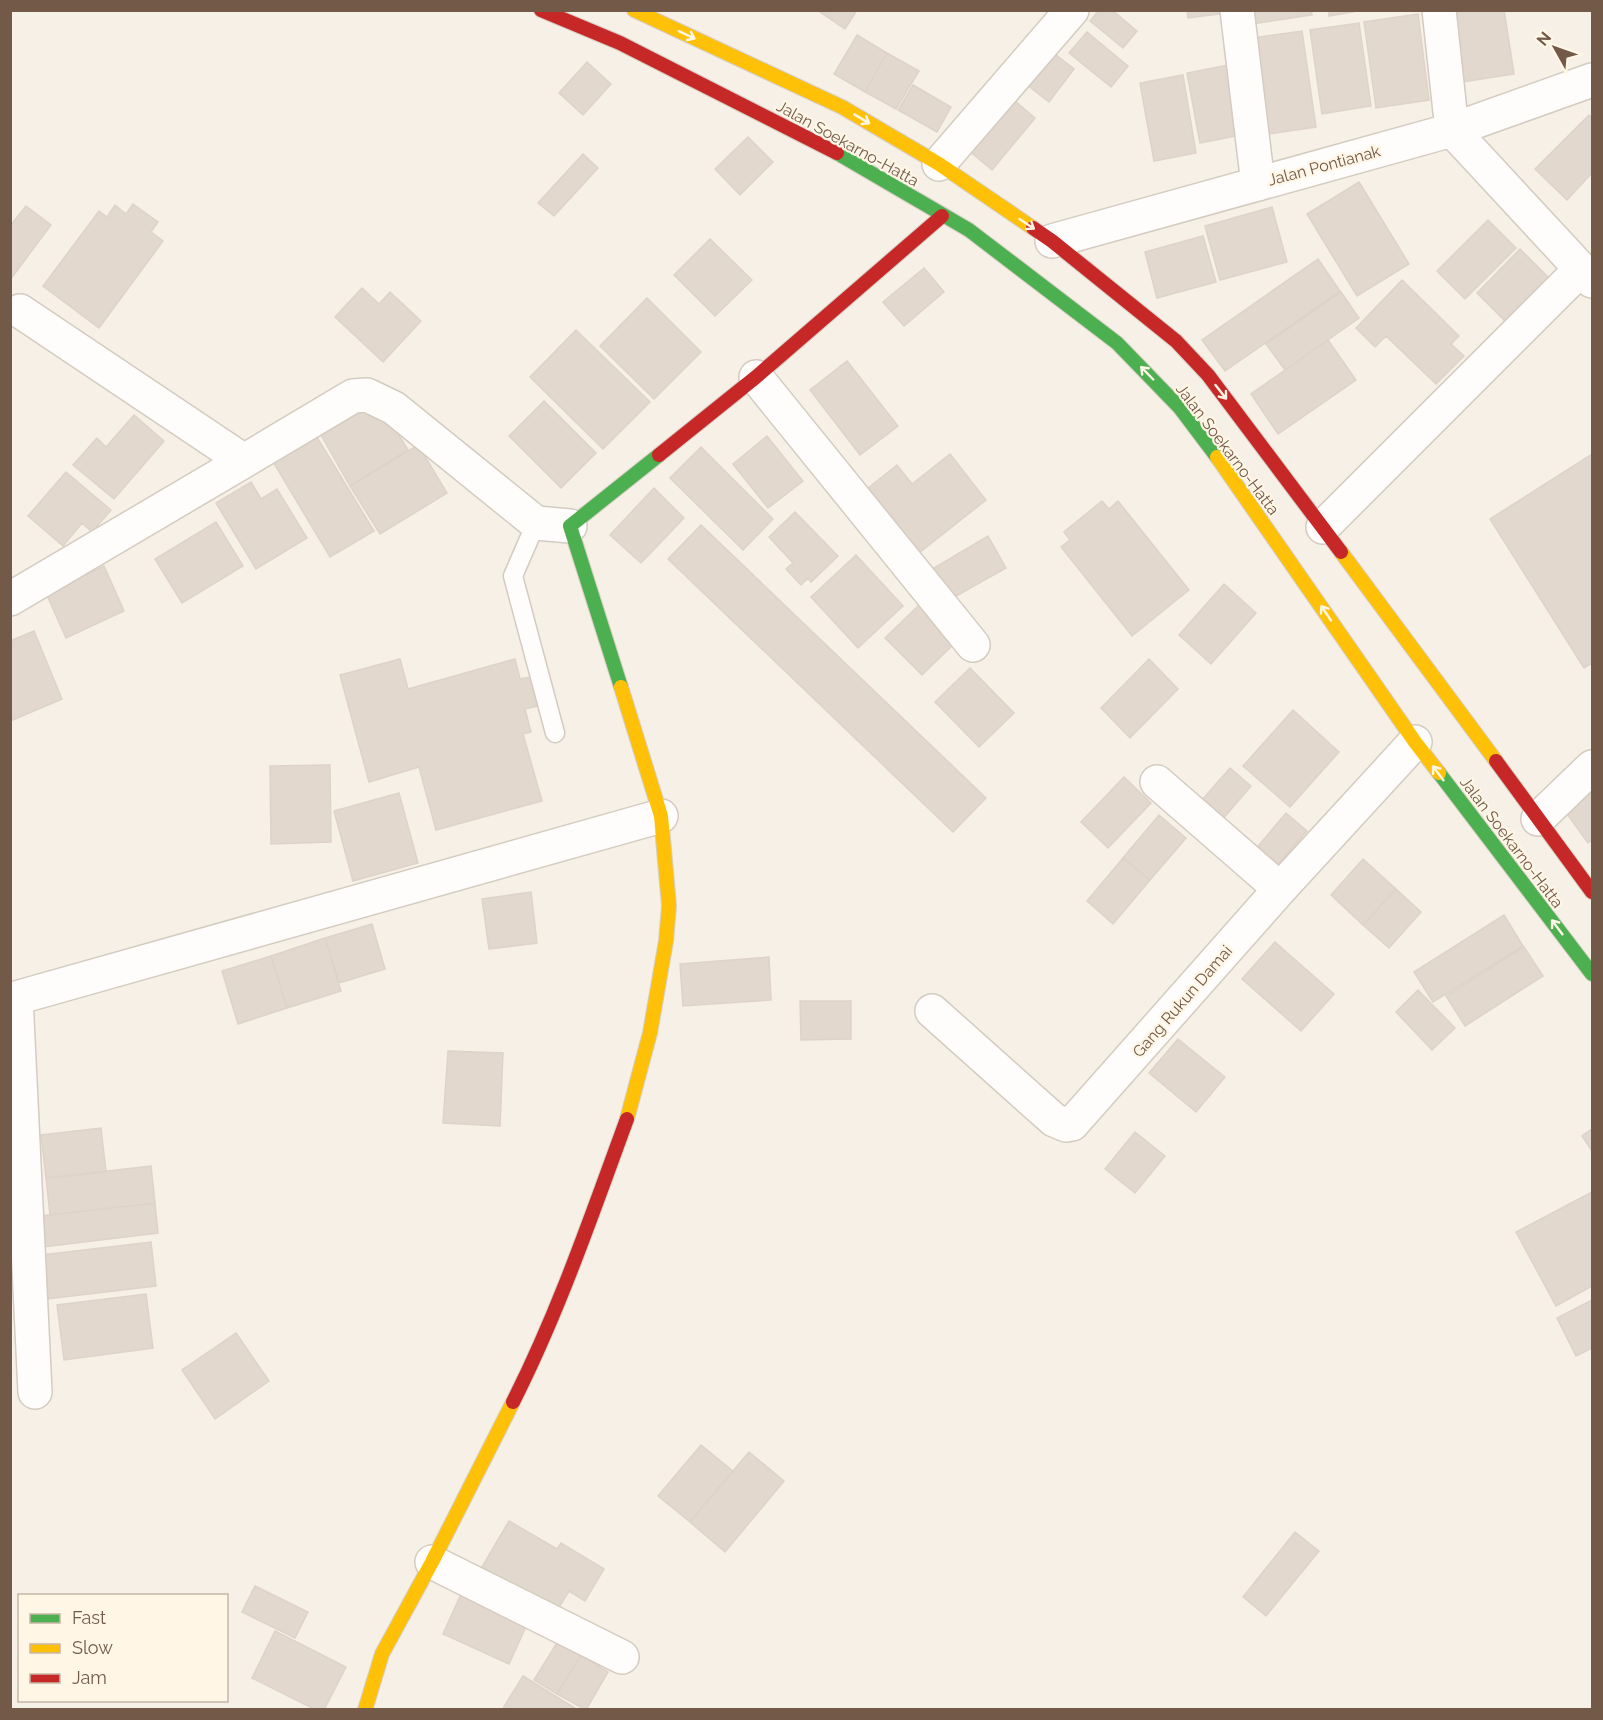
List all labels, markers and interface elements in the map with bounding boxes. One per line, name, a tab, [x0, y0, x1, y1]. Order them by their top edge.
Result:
north arrow	[1525, 18, 1585, 78]
text: N	[1533, 28, 1555, 49]
one-way arrow	[677, 30, 695, 42]
street label: Jalan Soekarno-Hatta	[773, 96, 922, 190]
one-way arrow	[853, 114, 870, 126]
street label: Jalan Pontianak	[1266, 141, 1383, 190]
one-way arrow	[1018, 218, 1035, 230]
one-way arrow	[1140, 366, 1154, 381]
street label: Jalan Soekarno-Hatta	[1172, 380, 1283, 519]
one-way arrow	[1215, 384, 1228, 400]
one-way arrow	[1320, 606, 1332, 622]
one-way arrow	[1432, 765, 1445, 781]
street label: Jalan Soekarno-Hatta	[1456, 773, 1567, 912]
one-way arrow	[1551, 920, 1563, 936]
street label: Gang Rukun Damai	[1129, 942, 1236, 1061]
legend	[18, 1594, 228, 1702]
text: Fast	[72, 1607, 106, 1628]
text: Slow	[72, 1637, 113, 1658]
text: Jam	[72, 1667, 107, 1688]

